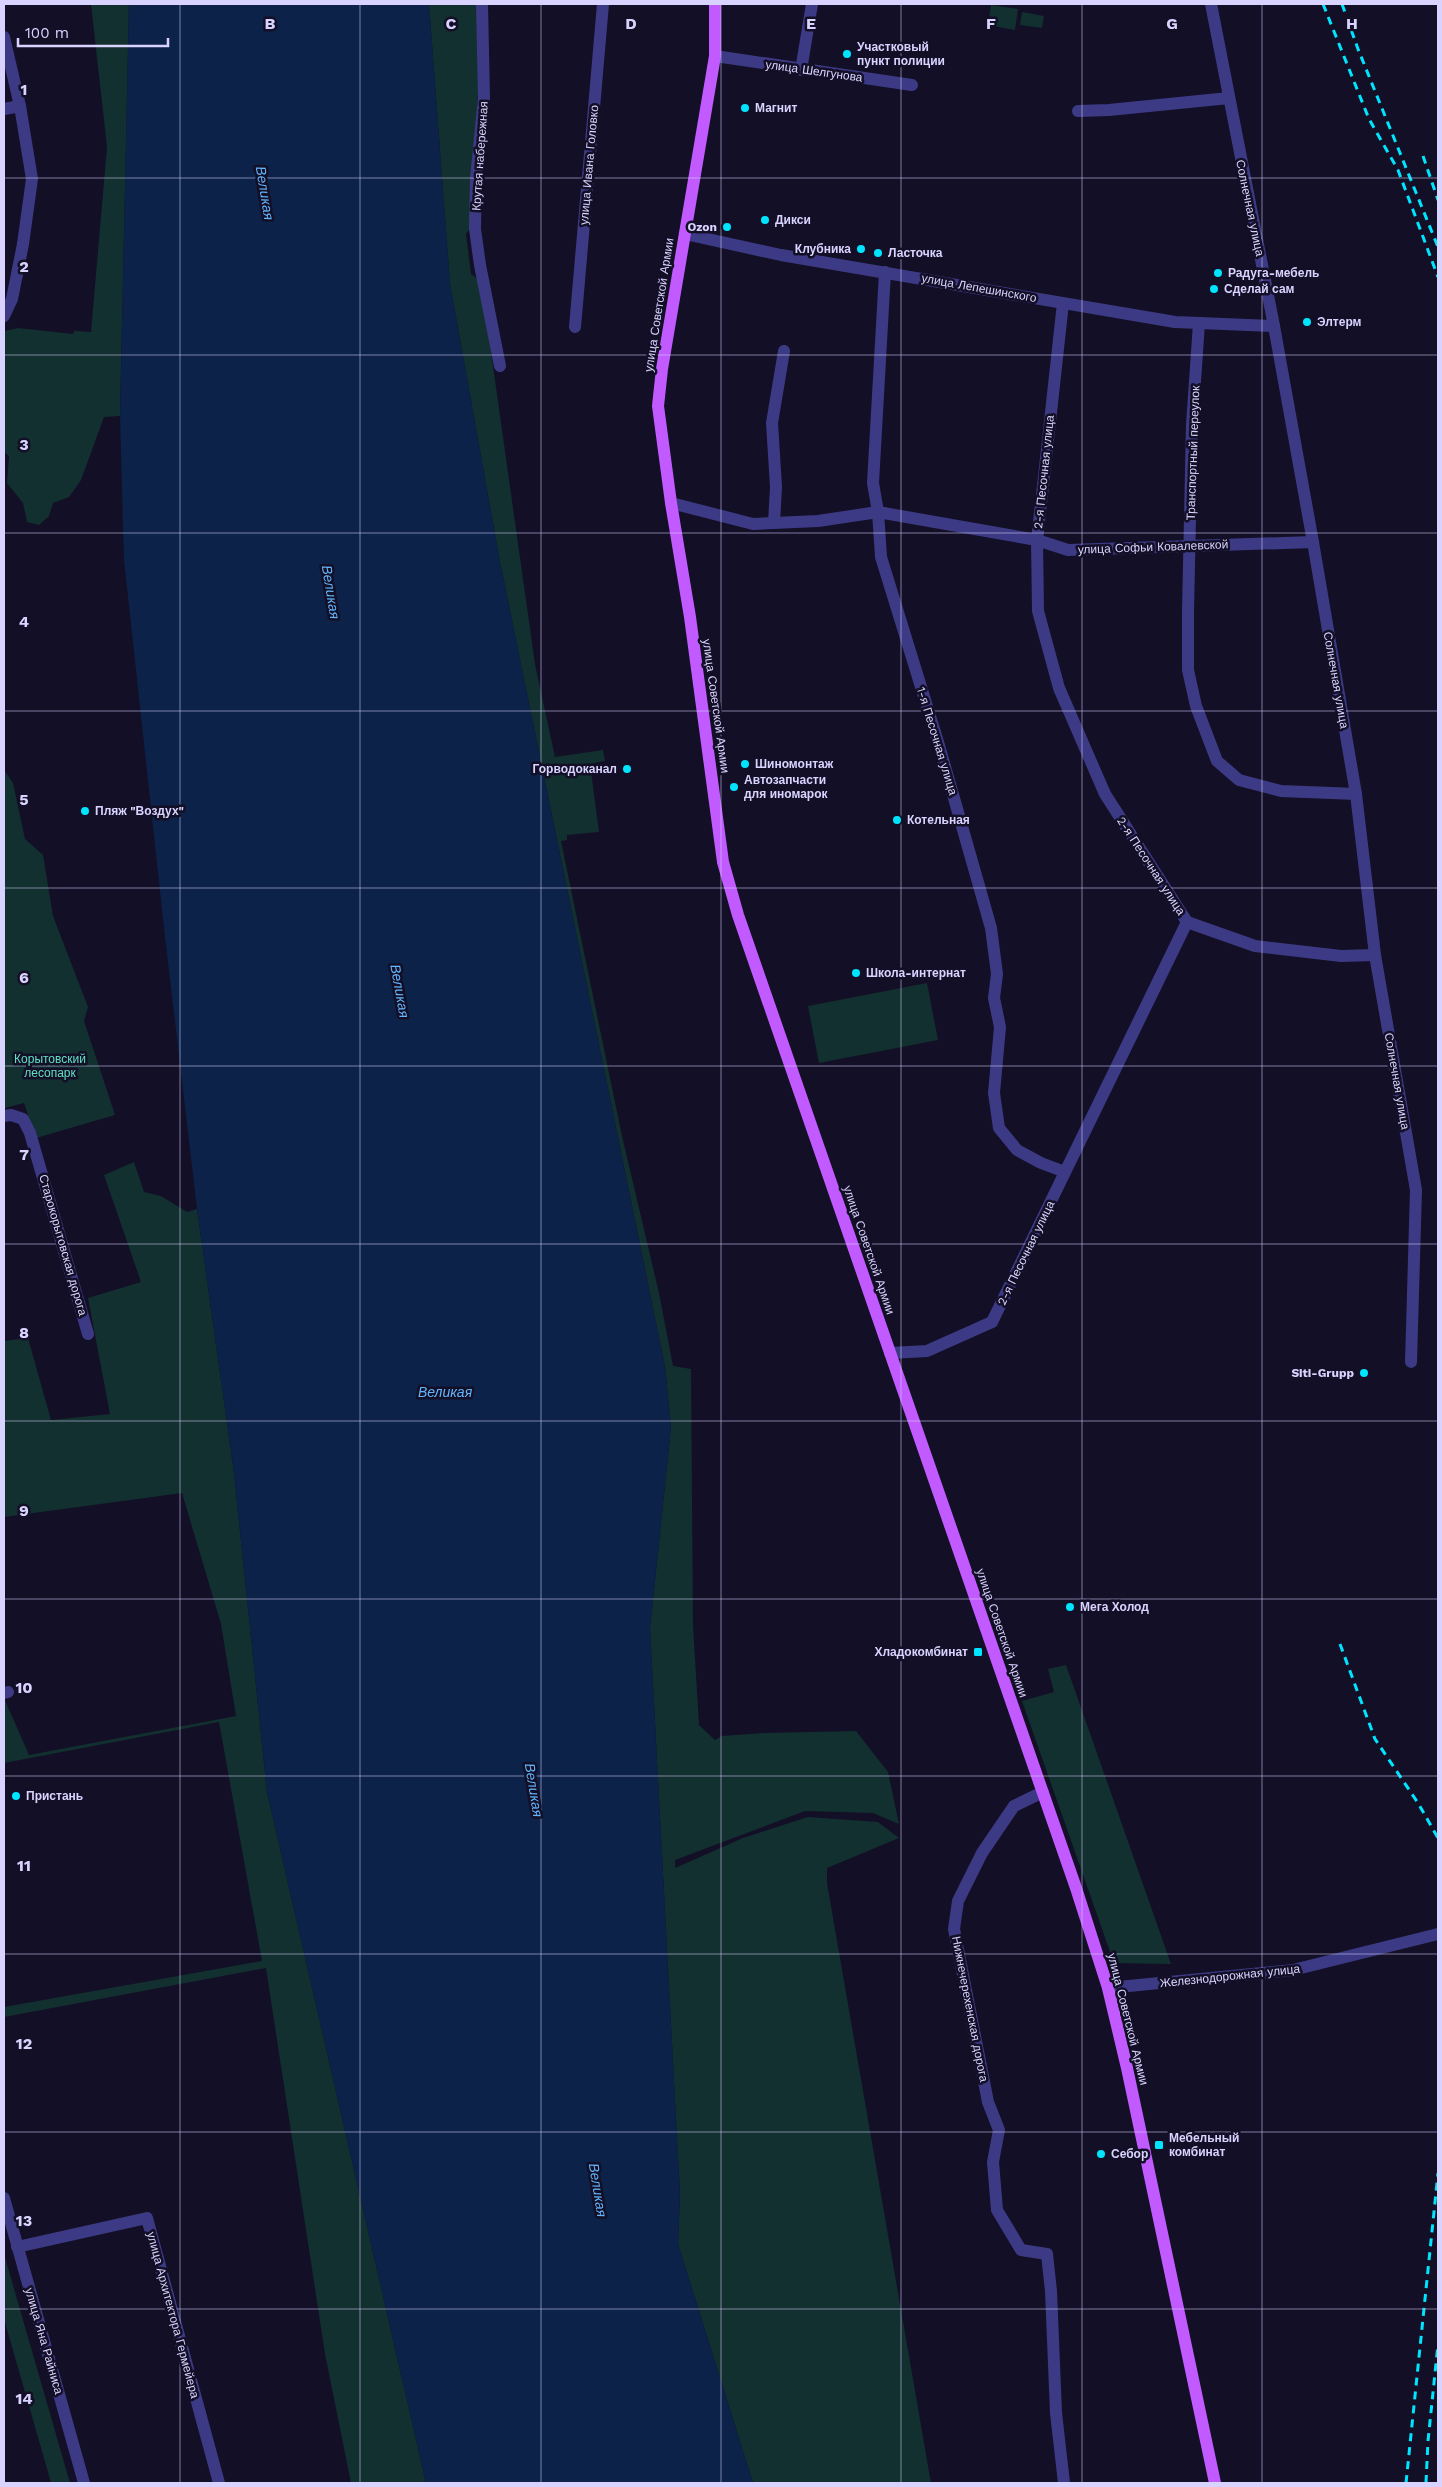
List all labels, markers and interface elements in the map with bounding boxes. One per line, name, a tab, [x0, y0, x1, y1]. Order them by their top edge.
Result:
text: B	[265, 14, 276, 33]
text: C	[446, 14, 457, 33]
text: D	[625, 14, 637, 33]
text: E	[806, 14, 816, 33]
text: F	[986, 14, 996, 33]
text: G	[1166, 14, 1178, 33]
text: H	[1346, 14, 1358, 33]
scale bar	[18, 15, 168, 47]
text: 100 m	[25, 24, 69, 42]
place label: Участковый пункт полиции	[857, 40, 945, 68]
marker: Участковый пункт полиции	[841, 48, 853, 60]
street label: улица Шелгунова	[765, 57, 864, 85]
text: 1	[21, 80, 27, 99]
street label: Крутая набережная	[469, 101, 491, 211]
place label: Магнит	[755, 101, 797, 115]
marker: Магнит	[739, 102, 751, 114]
street label: улица Ивана Головко	[577, 104, 601, 226]
street label: Солнечная улица	[1233, 159, 1267, 258]
water label: Великая	[253, 165, 277, 222]
place label: Дикси	[775, 213, 811, 227]
marker: Дикси	[759, 214, 771, 226]
place label: Ozon	[687, 220, 717, 234]
marker: Ozon	[721, 221, 733, 233]
street label: улица Советской Армии	[641, 237, 677, 373]
place label: Клубника	[795, 242, 851, 256]
marker: Клубника	[855, 243, 867, 255]
place label: Ласточка	[888, 246, 943, 260]
marker: Ласточка	[872, 247, 884, 259]
text: 2	[19, 257, 29, 276]
place label: Радуга-мебель	[1228, 266, 1319, 280]
marker: Радуга-мебель	[1212, 267, 1224, 279]
street label: улица Лепешинского	[920, 271, 1038, 305]
place label: Сделай сам	[1224, 282, 1295, 296]
marker: Сделай сам	[1208, 283, 1220, 295]
place label: Элтерм	[1317, 315, 1362, 329]
marker: Элтерм	[1301, 316, 1313, 328]
street label: Транспортный переулок	[1184, 385, 1202, 521]
street label: 2-я Песочная улица	[1031, 414, 1057, 530]
text: 3	[19, 435, 29, 454]
street label: улица Софьи Ковалевской	[1077, 537, 1229, 557]
water label: Великая	[319, 564, 343, 621]
text: 4	[19, 612, 29, 631]
street label: Солнечная улица	[1321, 630, 1351, 730]
street label: улица Советской Армии	[700, 638, 732, 774]
street label: 1-я Песочная улица	[914, 685, 960, 797]
place label: Шиномонтаж	[755, 757, 834, 771]
marker: Шиномонтаж	[739, 758, 751, 770]
place label: Горводоканал	[533, 762, 617, 776]
marker: Горводоканал	[621, 763, 633, 775]
place label: Автозапчасти для иномарок	[744, 773, 829, 801]
marker: Автозапчасти для иномарок	[728, 781, 740, 793]
text: 5	[19, 790, 29, 809]
place label: Пляж "Воздух"	[95, 804, 184, 818]
marker: Пляж "Воздух"	[79, 805, 91, 817]
place label: Котельная	[907, 813, 970, 827]
marker: Котельная	[891, 814, 903, 826]
street label: 2-я Песочная улица	[1114, 814, 1188, 918]
water label: Великая	[387, 963, 413, 1020]
place label: Школа-интернат	[866, 966, 966, 980]
marker: Школа-интернат	[850, 967, 862, 979]
text: 6	[19, 968, 29, 987]
street label: Солнечная улица	[1382, 1031, 1412, 1131]
park label: Корытовский лесопарк	[14, 1052, 86, 1080]
text: 7	[19, 1145, 29, 1164]
street label: Старокорытовская дорога	[36, 1173, 90, 1318]
street label: улица Советской Армии	[840, 1184, 898, 1316]
street label: 2-я Песочная улица	[995, 1198, 1058, 1308]
text: 8	[19, 1323, 29, 1342]
place label: Siti-Grupp	[1291, 1366, 1354, 1380]
marker: Siti-Grupp	[1358, 1367, 1370, 1379]
water label: Великая	[418, 1384, 473, 1400]
text: 9	[19, 1501, 29, 1520]
street label: улица Советской Армии	[973, 1567, 1031, 1699]
place label: Мега Холод	[1080, 1600, 1149, 1614]
marker: Мега Холод	[1064, 1601, 1076, 1613]
place label: Хладокомбинат	[874, 1645, 968, 1659]
marker: Хладокомбинат	[972, 1646, 984, 1658]
text: 10	[15, 1678, 33, 1697]
water label: Великая	[522, 1762, 546, 1819]
place label: Пристань	[26, 1789, 83, 1803]
marker: Пристань	[10, 1790, 22, 1802]
text: 11	[17, 1856, 31, 1875]
street label: Нижнечерехенская дорога	[949, 1935, 991, 2083]
street label: улица Советской Армии	[1105, 1952, 1151, 2086]
street label: Железнодорожная улица	[1159, 1962, 1301, 1990]
text: 12	[16, 2034, 32, 2053]
place label: Мебельный комбинат	[1169, 2131, 1239, 2159]
marker: Мебельный комбинат	[1153, 2139, 1165, 2151]
place label: Себор	[1111, 2147, 1148, 2161]
marker: Себор	[1095, 2148, 1107, 2160]
water label: Великая	[586, 2162, 610, 2219]
text: 13	[16, 2211, 32, 2230]
street label: улица Архитектора Гермейера	[144, 2230, 202, 2400]
street label: улица Яна Райниса	[22, 2286, 66, 2396]
text: 14	[15, 2389, 33, 2408]

